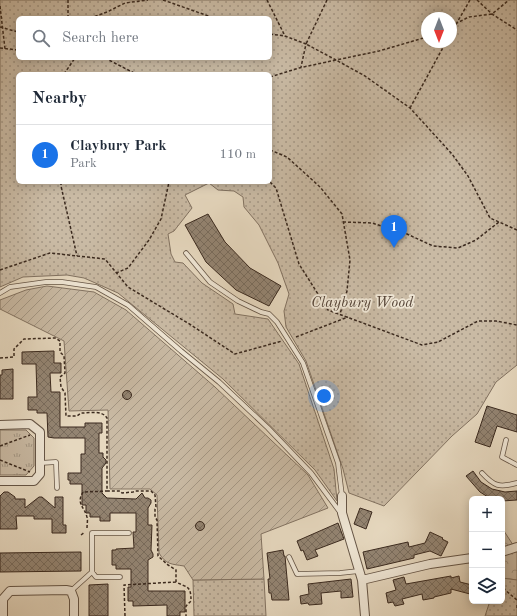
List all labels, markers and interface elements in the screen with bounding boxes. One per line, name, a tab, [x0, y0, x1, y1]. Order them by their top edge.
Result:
north arrow	[421, 12, 457, 48]
search box	[16, 16, 272, 60]
icon: search	[30, 27, 52, 49]
text: Search here	[62, 31, 139, 46]
text: Nearby	[32, 90, 87, 107]
text: Claybury Park	[70, 139, 167, 154]
text: 1	[41, 148, 49, 161]
text: 110 m	[219, 148, 256, 161]
text: Park	[70, 157, 97, 170]
pin: 1	[381, 215, 407, 248]
park label: Claybury Wood	[311, 296, 414, 311]
your location	[314, 386, 334, 406]
map controls	[469, 496, 505, 604]
button: +	[469, 496, 505, 532]
button: −	[469, 532, 505, 568]
button: layers	[469, 568, 505, 604]

